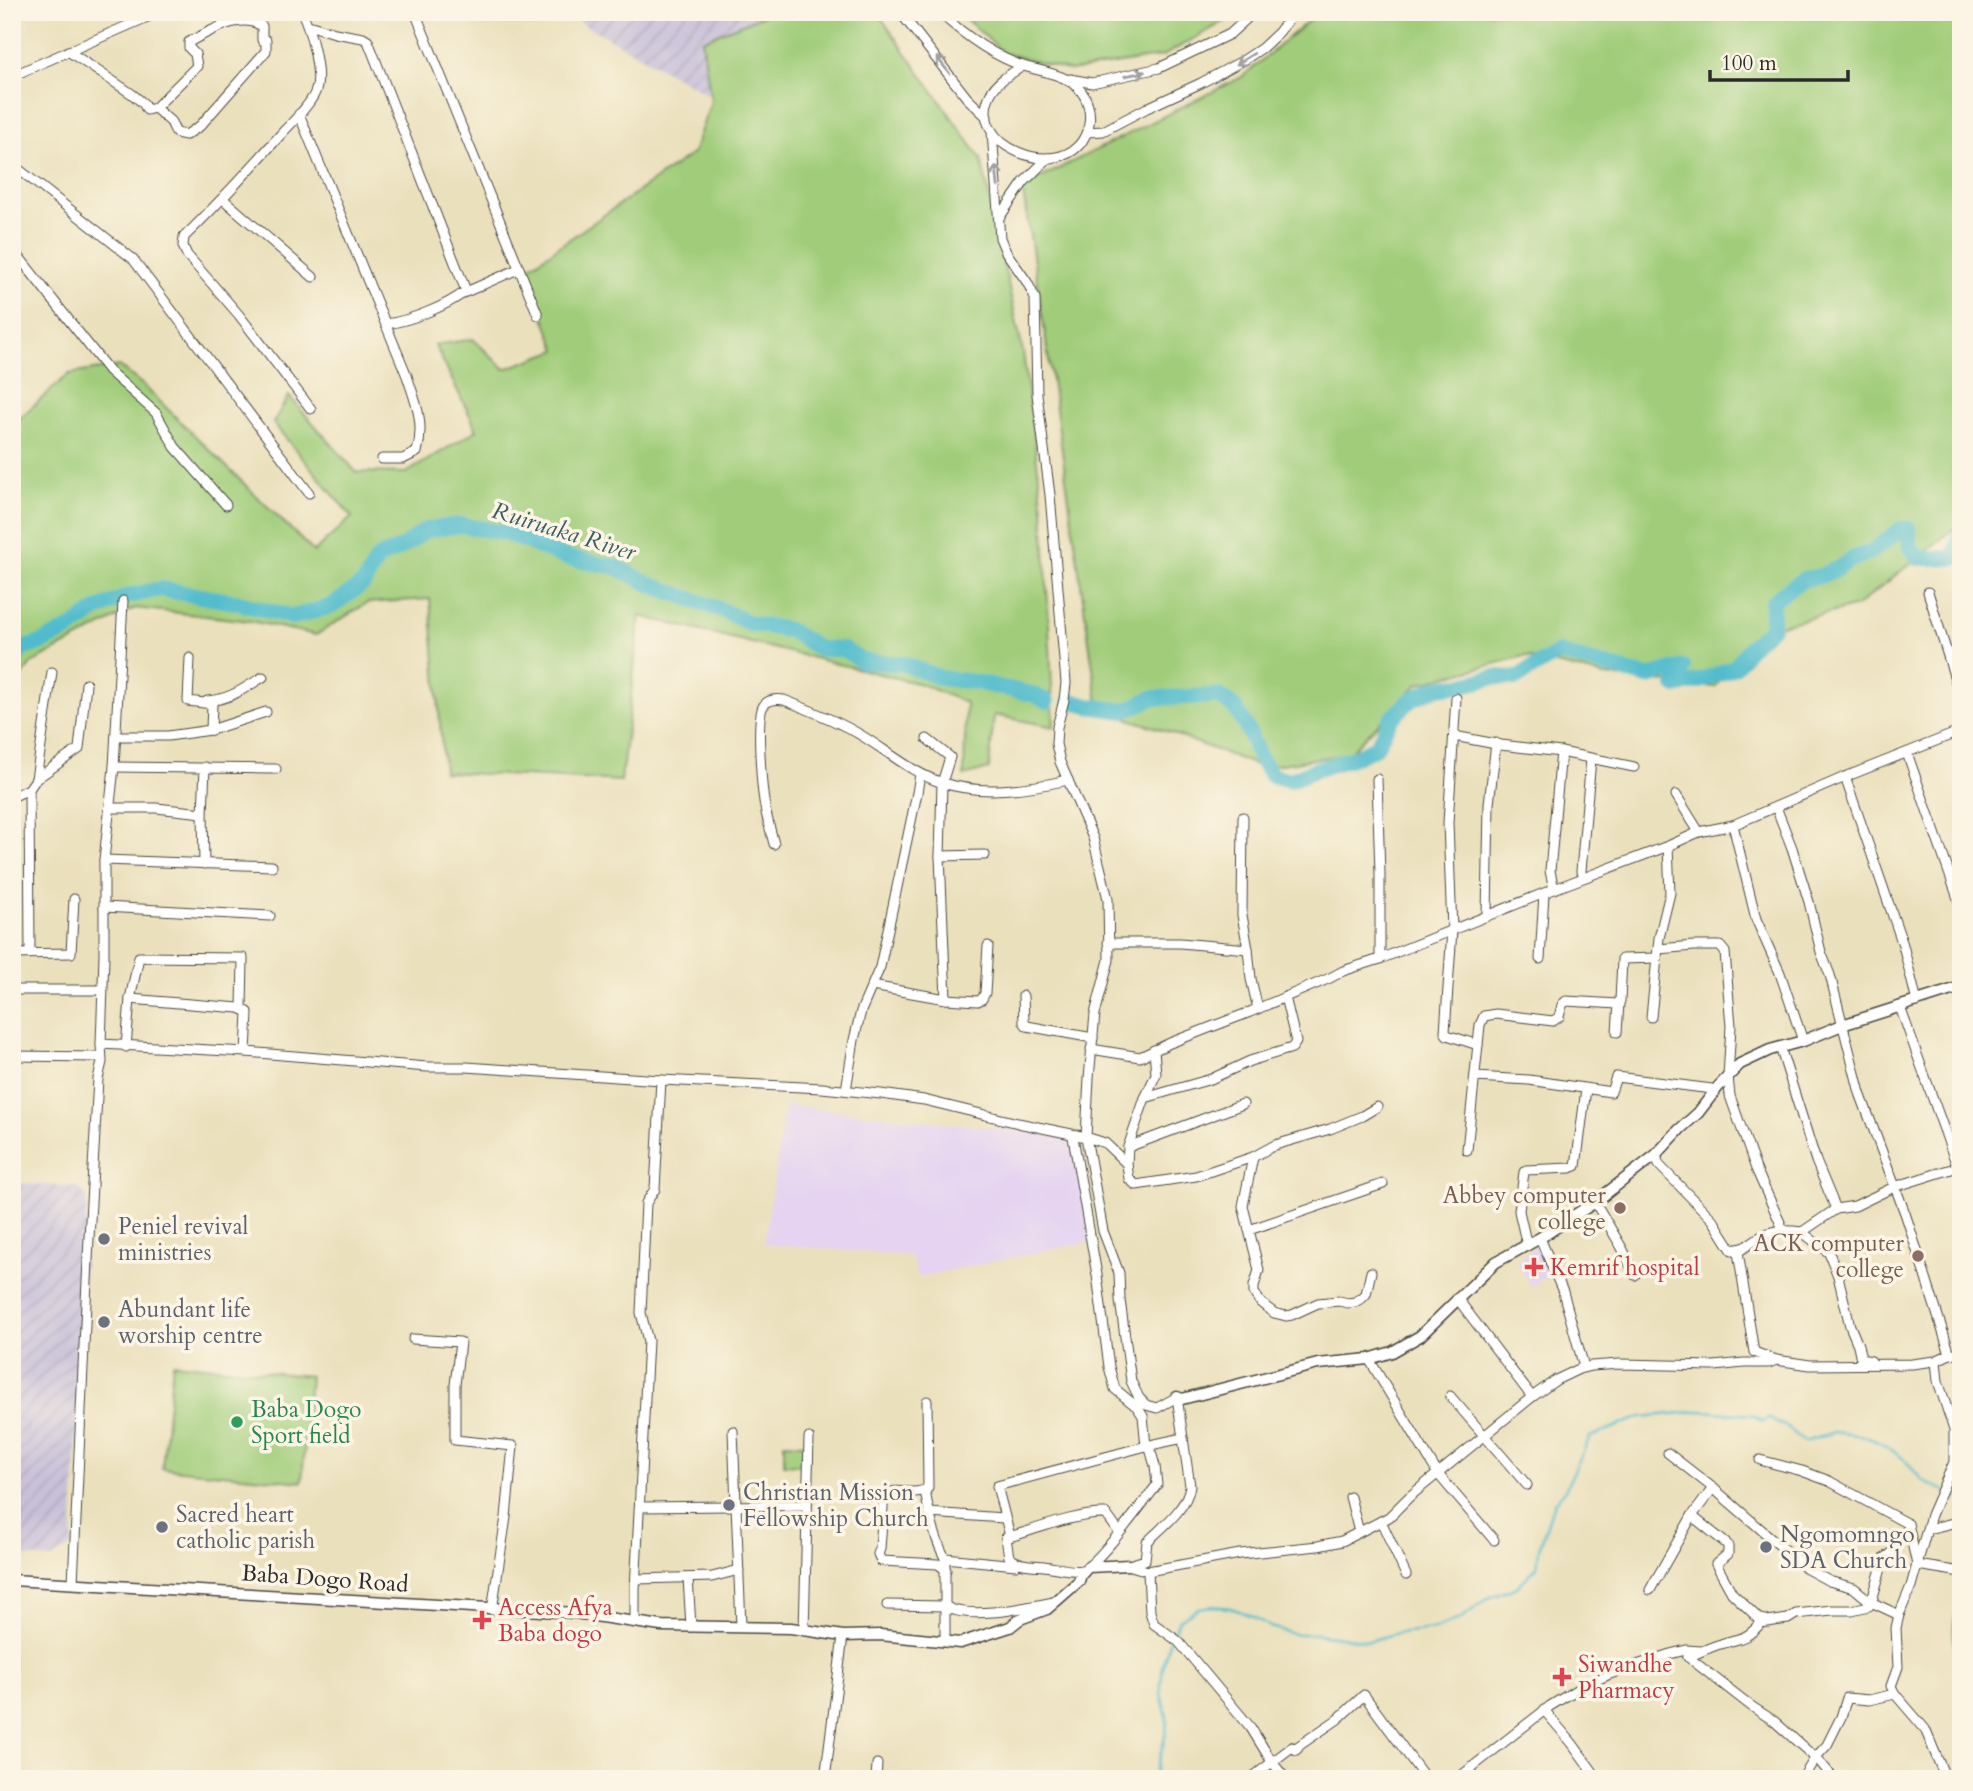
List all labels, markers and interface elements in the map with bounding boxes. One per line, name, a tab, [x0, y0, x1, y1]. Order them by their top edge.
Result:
scale bar	[1710, 38, 1849, 82]
text: 100 m	[1721, 49, 1777, 78]
one-way arrow	[1236, 52, 1256, 66]
one-way arrow	[935, 57, 950, 75]
one-way arrow	[1123, 66, 1146, 80]
one-way arrow	[990, 165, 1003, 188]
water label: Ruiruaka River	[488, 494, 641, 569]
place label: Abbey computer college	[1443, 1180, 1607, 1237]
marker: Abbey computer college	[1612, 1200, 1628, 1216]
place label: Peniel revival ministries	[118, 1211, 249, 1268]
place label: ACK computer college	[1753, 1228, 1905, 1285]
marker: Peniel revival ministries	[96, 1231, 112, 1247]
marker: ACK computer college	[1910, 1248, 1926, 1264]
place label: Kemrif hospital	[1550, 1252, 1700, 1283]
marker: Kemrif hospital	[1524, 1257, 1544, 1277]
place label: Abundant life worship centre	[118, 1294, 263, 1351]
marker: Abundant life worship centre	[96, 1314, 112, 1330]
place label: Baba Dogo Sport field	[251, 1394, 361, 1451]
marker: Baba Dogo Sport field	[229, 1414, 245, 1430]
place label: Christian Mission Fellowship Church	[743, 1477, 929, 1534]
marker: Christian Mission Fellowship Church	[721, 1497, 737, 1513]
place label: Sacred heart catholic parish	[176, 1499, 315, 1556]
marker: Sacred heart catholic parish	[154, 1519, 170, 1535]
place label: Ngomomngo SDA Church	[1780, 1519, 1915, 1576]
marker: Ngomomngo SDA Church	[1758, 1539, 1774, 1555]
street label: Baba Dogo Road	[240, 1557, 410, 1600]
place label: Access Afya Baba dogo	[498, 1592, 613, 1649]
marker: Access Afya Baba dogo	[472, 1610, 492, 1630]
place label: Siwandhe Pharmacy	[1578, 1649, 1675, 1706]
marker: Siwandhe Pharmacy	[1552, 1667, 1572, 1687]

